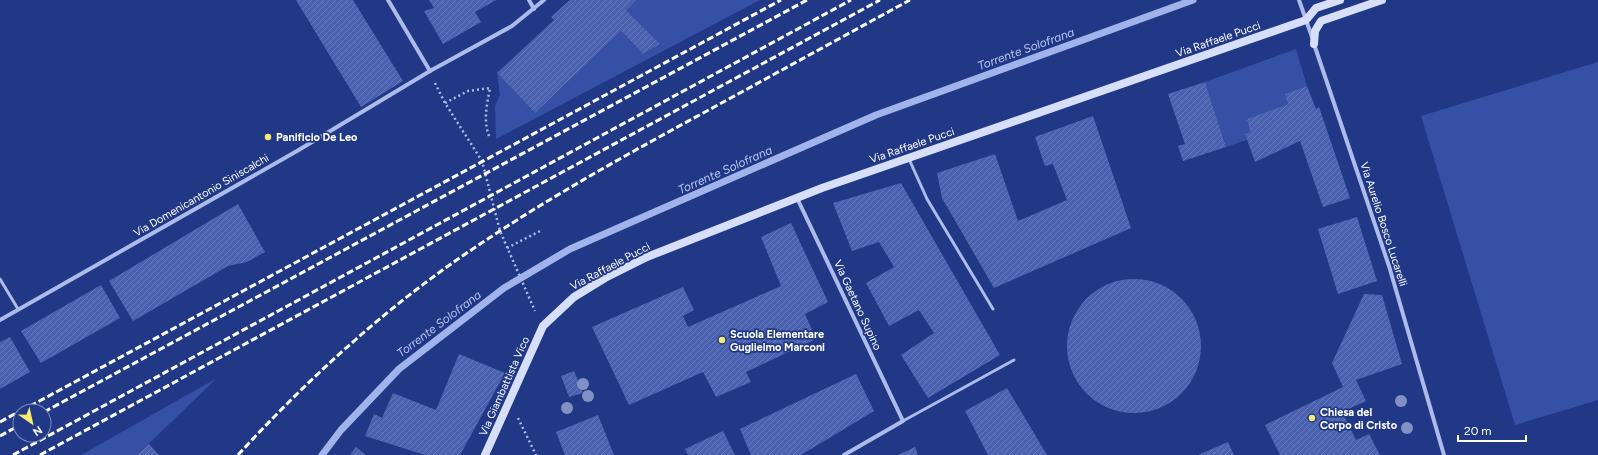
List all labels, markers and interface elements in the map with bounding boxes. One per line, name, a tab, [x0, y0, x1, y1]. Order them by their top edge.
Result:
street label: Via Raffaele Pucci	[1174, 19, 1262, 60]
water label: Torrente Solofrana	[976, 25, 1076, 73]
street label: Via Raffaele Pucci	[868, 125, 956, 166]
place label: Panificio De Leo	[276, 131, 358, 144]
marker: Panificio De Leo	[263, 132, 273, 142]
water label: Torrente Solofrana	[676, 143, 774, 197]
street label: Via Domenicantonio Siniscalchi	[131, 151, 271, 240]
street label: Via Aurelio Bosco Lucarelli	[1357, 160, 1410, 288]
street label: Via Raffaele Pucci	[568, 240, 652, 293]
street label: Via Gaetano Supino	[831, 258, 884, 352]
water label: Torrente Solofrana	[394, 288, 484, 360]
place label: Scuola Elementare Guglielmo Marconi	[730, 328, 825, 354]
street label: Via Giambattista Vico	[477, 334, 532, 438]
marker: Scuola Elementare Guglielmo Marconi	[717, 335, 727, 345]
north arrow	[12, 403, 52, 443]
place label: Chiesa del Corpo di Cristo	[1320, 406, 1398, 432]
marker: Chiesa del Corpo di Cristo	[1307, 413, 1317, 423]
scale bar	[1458, 417, 1526, 443]
text: N	[30, 423, 44, 439]
text: 20 m	[1464, 424, 1492, 438]

